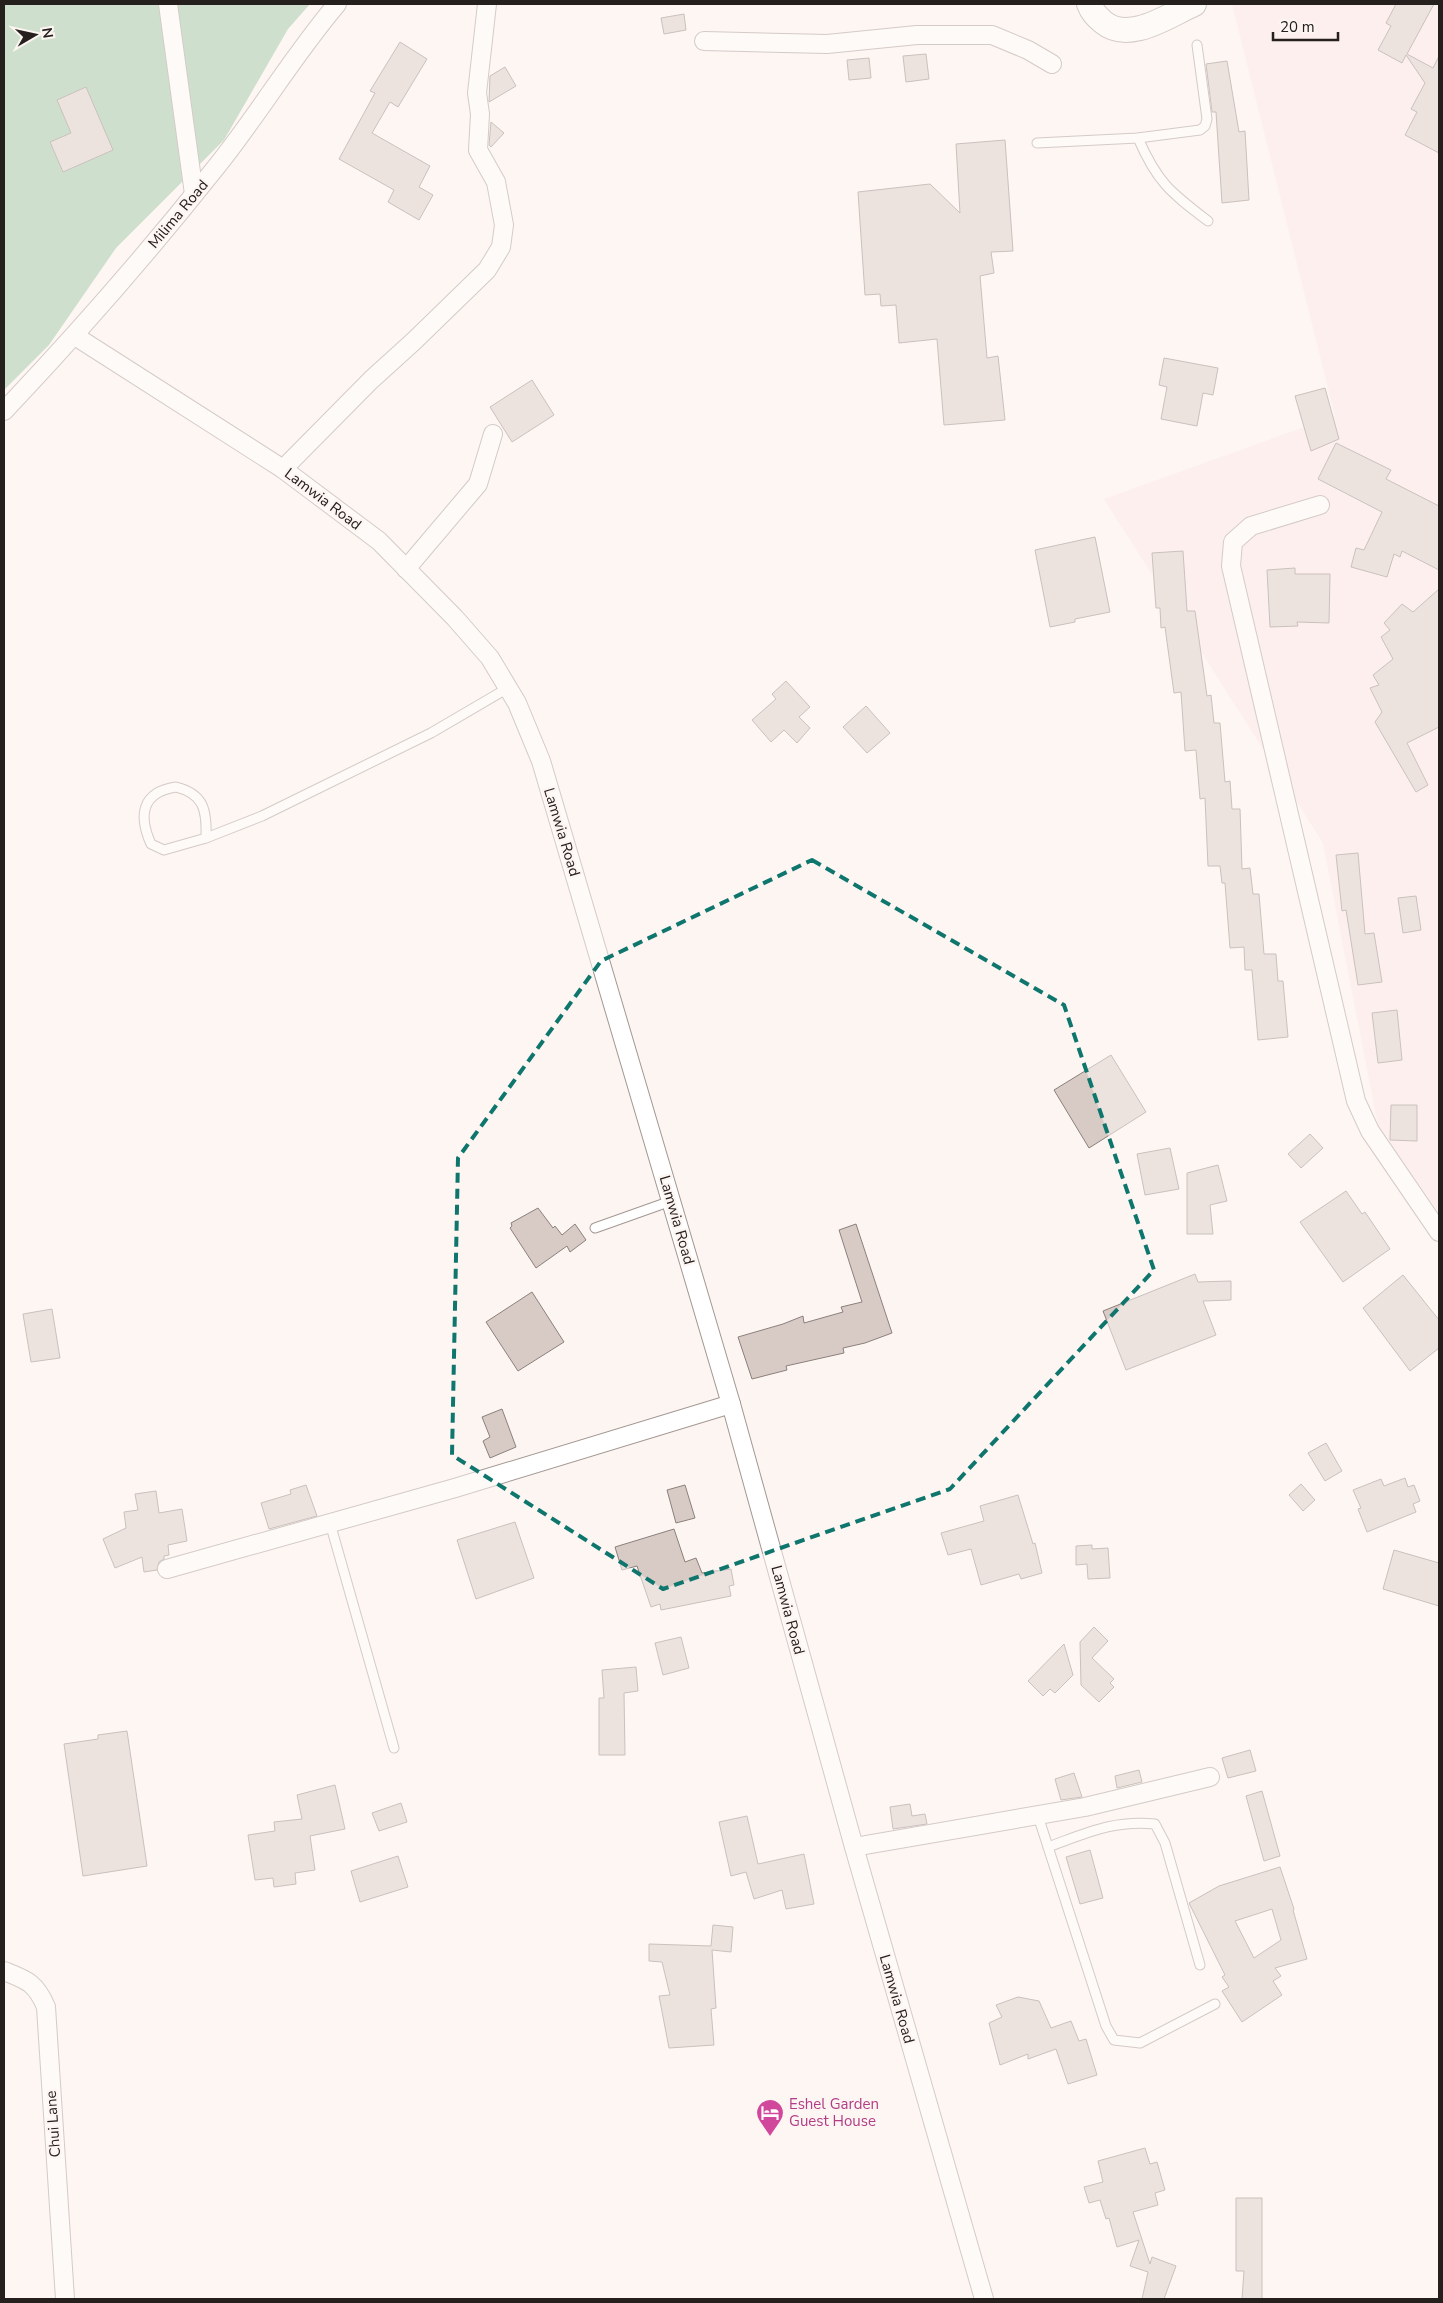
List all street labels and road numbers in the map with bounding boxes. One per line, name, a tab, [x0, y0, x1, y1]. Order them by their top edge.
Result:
street label: Milima Road	[143, 175, 213, 253]
street label: Lamwia Road	[280, 463, 366, 535]
street label: Lamwia Road	[539, 785, 585, 879]
street label: Lamwia Road	[655, 1173, 699, 1267]
street label: Lamwia Road	[766, 1563, 810, 1657]
street label: Lamwia Road	[875, 1952, 919, 2046]
street label: Chui Lane	[41, 2090, 65, 2158]

